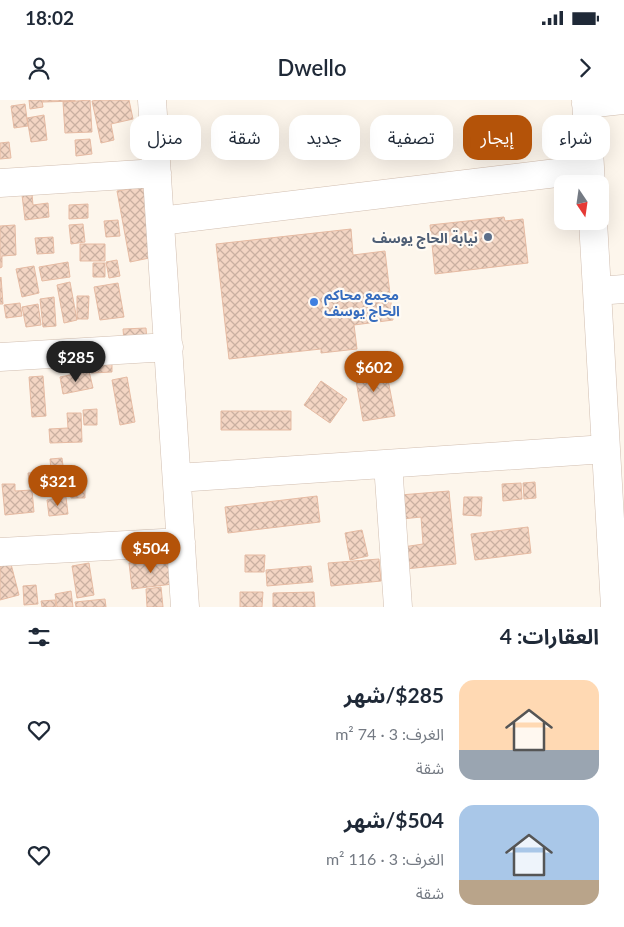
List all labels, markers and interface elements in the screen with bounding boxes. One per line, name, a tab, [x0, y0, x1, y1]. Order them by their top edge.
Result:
text: 18:02	[25, 6, 74, 29]
icon: person	[25, 54, 53, 82]
text: Dwello	[278, 54, 346, 81]
icon: forward	[571, 54, 599, 82]
chip: منزل	[130, 115, 201, 160]
chip: شقة	[211, 115, 279, 160]
chip: جديد	[289, 115, 360, 160]
chip: تصفية	[370, 115, 453, 160]
chip: إيجار	[463, 115, 532, 160]
chip: شراء	[542, 115, 610, 160]
north arrow	[554, 175, 609, 230]
map controls	[554, 175, 609, 230]
place label: نيابة الحاج يوسف	[372, 229, 478, 249]
marker: نيابة الحاج يوسف	[482, 231, 494, 243]
place label: مجمع محاكم الحاج يوسف	[324, 286, 400, 322]
marker: مجمع محاكم الحاج يوسف	[308, 296, 320, 308]
pin: $285	[46, 340, 106, 383]
text: $285	[57, 347, 95, 366]
pin: $602	[344, 350, 404, 393]
text: $602	[355, 357, 393, 376]
pin: $321	[28, 464, 88, 507]
text: $321	[39, 471, 77, 490]
pin: $504	[121, 532, 181, 574]
text: $504	[132, 538, 170, 557]
icon: filters	[25, 623, 53, 651]
text: العقارات: 4	[500, 623, 599, 648]
text: $285/شهر	[344, 682, 444, 707]
icon: home	[499, 700, 559, 760]
icon: heart	[25, 716, 53, 744]
text: الغرف: 3 · 74 m²	[335, 724, 444, 743]
text: شقة	[416, 758, 444, 777]
text: $504/شهر	[344, 807, 444, 832]
icon: home	[499, 825, 559, 885]
icon: heart	[25, 841, 53, 869]
text: الغرف: 3 · 116 m²	[326, 849, 444, 868]
text: شقة	[416, 883, 444, 902]

